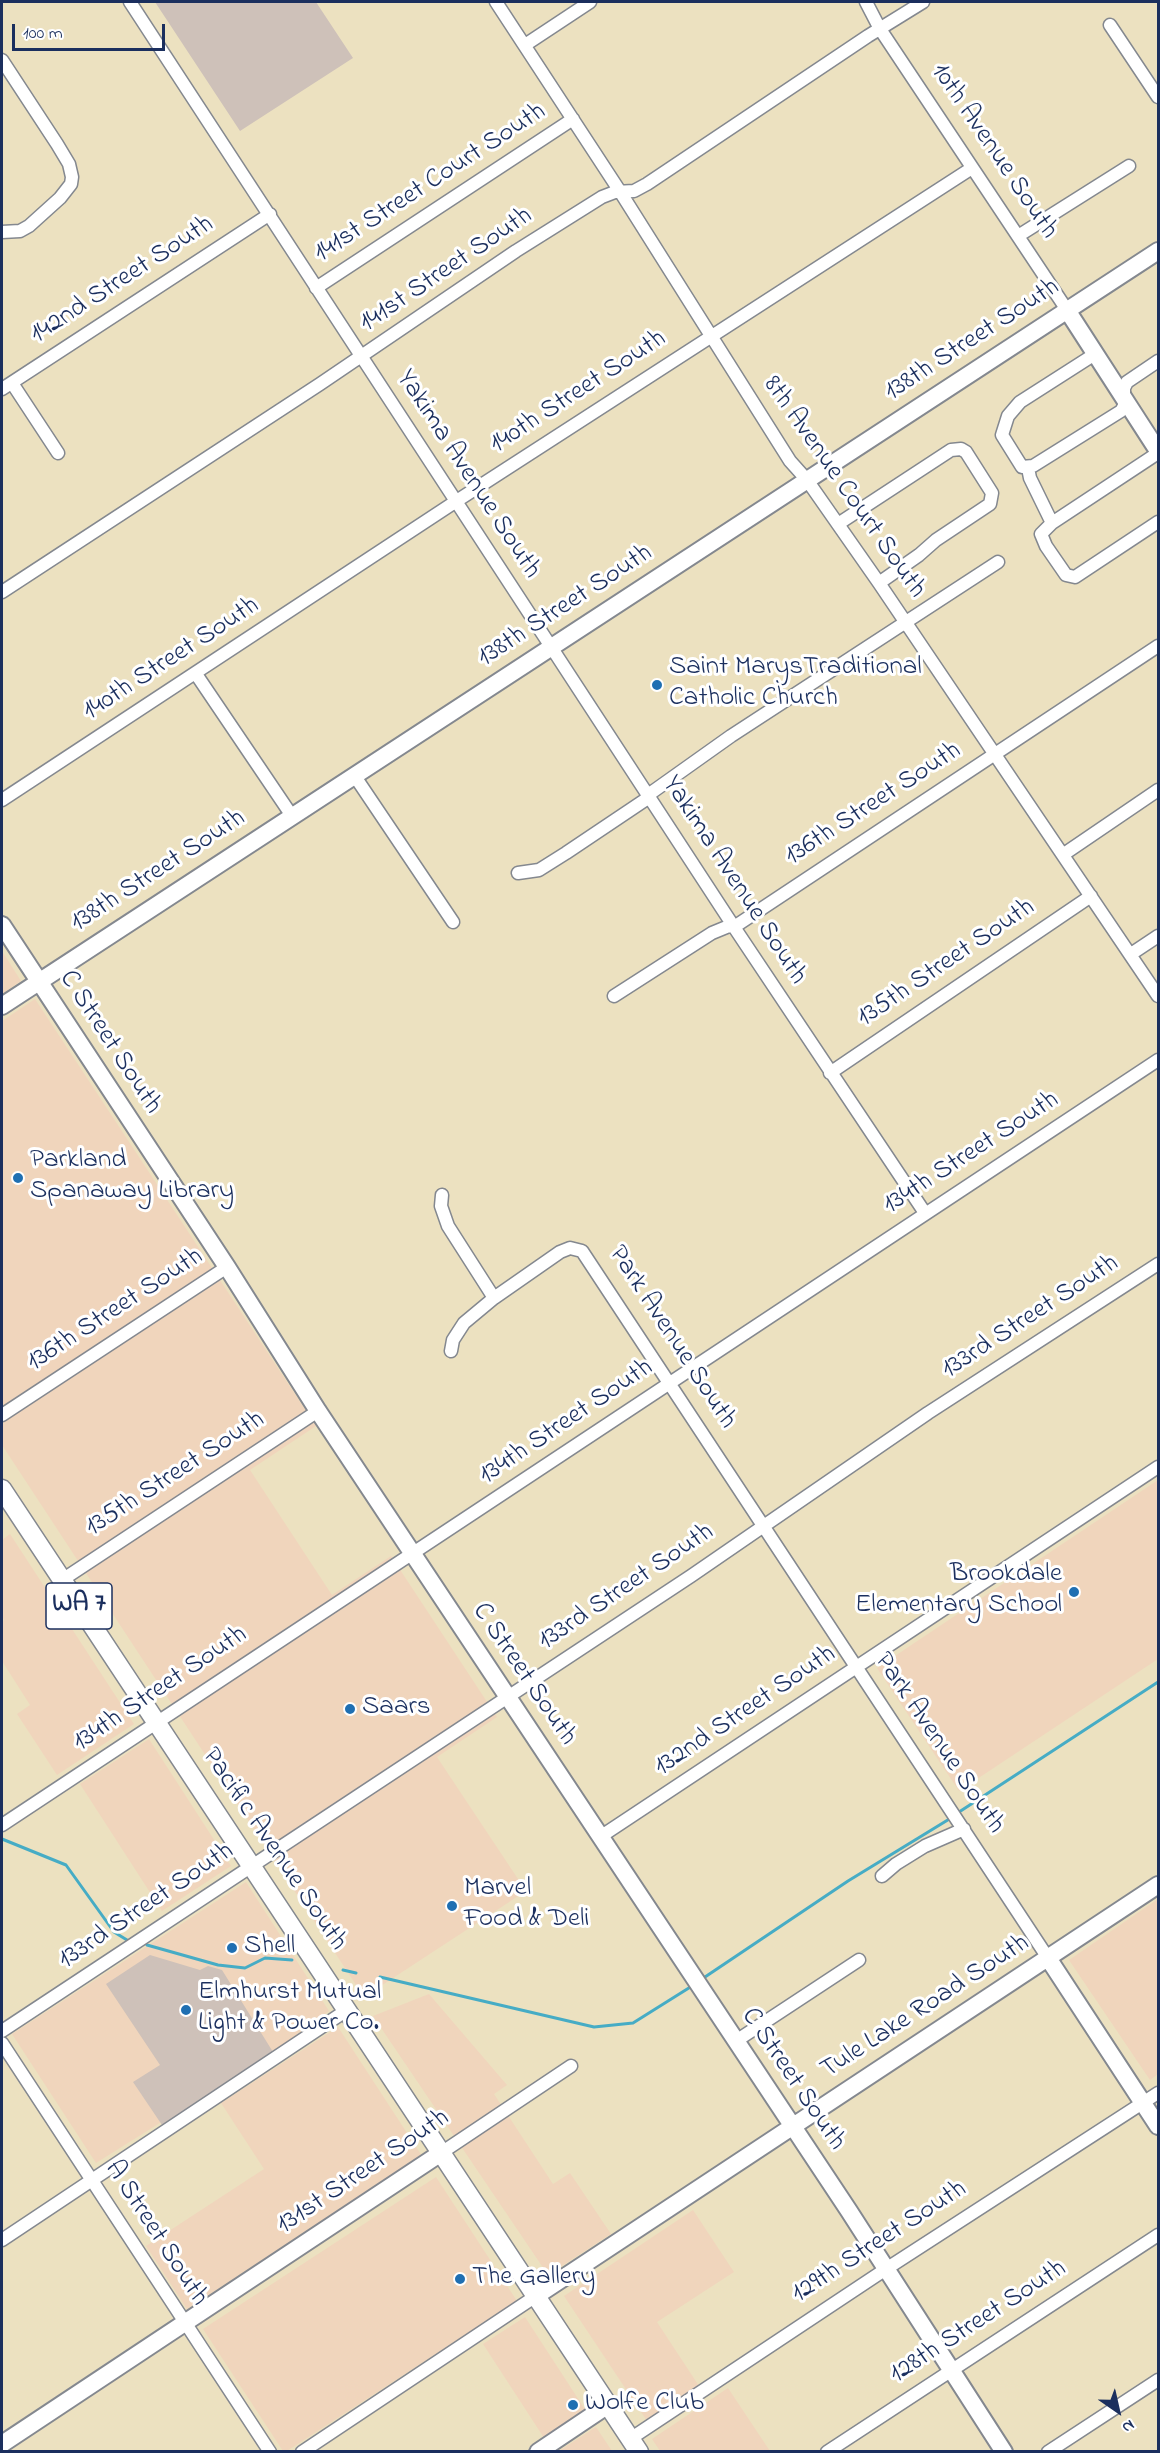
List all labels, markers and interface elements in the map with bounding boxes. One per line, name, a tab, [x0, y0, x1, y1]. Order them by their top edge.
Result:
scale bar	[15, 12, 168, 50]
text: 100 m	[23, 21, 63, 47]
street label: 10th Avenue South	[922, 58, 1064, 246]
street label: 141st Street Court South	[309, 97, 553, 271]
street label: 141st Street South	[355, 201, 539, 341]
street label: 142nd Street South	[25, 210, 221, 352]
street label: 138th Street South	[879, 272, 1067, 410]
street label: 140th Street South	[485, 324, 673, 462]
street label: Yakima Avenue South	[387, 365, 547, 585]
street label: 8th Avenue Court South	[754, 371, 932, 605]
street label: 138th Street South	[472, 538, 660, 676]
street label: 140th Street South	[78, 591, 266, 729]
place label: Saint MarysTraditional Catholic Church	[669, 653, 922, 716]
marker: Saint MarysTraditional Catholic Church	[650, 678, 664, 692]
street label: 136th Street South	[780, 736, 968, 874]
street label: Yakima Avenue South	[653, 771, 813, 991]
street label: 138th Street South	[65, 803, 253, 941]
street label: 135th Street South	[852, 893, 1042, 1035]
street label: C Street South	[50, 965, 168, 1121]
street label: 134th Street South	[878, 1085, 1066, 1223]
place label: Parkland Spanaway Library	[30, 1146, 234, 1209]
marker: Parkland Spanaway Library	[11, 1171, 25, 1185]
street label: Park Avenue South	[600, 1240, 742, 1436]
street label: 136th Street South	[22, 1242, 210, 1380]
street label: 133rd Street South	[936, 1249, 1126, 1387]
street label: 134th Street South	[474, 1353, 660, 1493]
street label: 135th Street South	[80, 1405, 272, 1545]
street label: 133rd Street South	[533, 1517, 721, 1659]
place label: Brookdale Elementary School	[855, 1560, 1062, 1623]
road number: WA 7	[46, 1583, 112, 1629]
marker: Brookdale Elementary School	[1067, 1585, 1081, 1599]
street label: C Street South	[463, 1598, 583, 1752]
street label: 134th Street South	[68, 1620, 254, 1760]
street label: 132nd Street South	[649, 1639, 843, 1785]
street label: Park Avenue South	[865, 1647, 1011, 1841]
place label: Saars	[362, 1693, 431, 1725]
marker: Saars	[343, 1702, 357, 1716]
street label: Pacific Avenue South	[193, 1742, 353, 1958]
street label: 133rd Street South	[53, 1836, 241, 1978]
place label: Marvel Food & Deli	[464, 1874, 589, 1937]
marker: Marvel Food & Deli	[445, 1899, 459, 1913]
street label: Tule Lake Road South	[816, 1929, 1036, 2087]
place label: Shell	[244, 1932, 295, 1964]
marker: Shell	[225, 1941, 239, 1955]
place label: Elmhurst Mutual Light & Power Co.	[198, 1978, 381, 2041]
marker: Elmhurst Mutual Light & Power Co.	[179, 2003, 193, 2017]
street label: C Street South	[732, 2003, 852, 2157]
street label: 131st Street South	[271, 2103, 457, 2243]
street label: A Street South	[96, 2155, 214, 2313]
street label: 129th Street South	[786, 2174, 974, 2312]
street label: 128th Street South	[885, 2254, 1073, 2392]
place label: The Gallery	[472, 2263, 595, 2295]
marker: The Gallery	[453, 2272, 467, 2286]
north arrow	[1088, 2381, 1148, 2441]
place label: Wolfe Club	[585, 2389, 704, 2421]
marker: Wolfe Club	[566, 2398, 580, 2412]
text: N	[1117, 2413, 1139, 2439]

